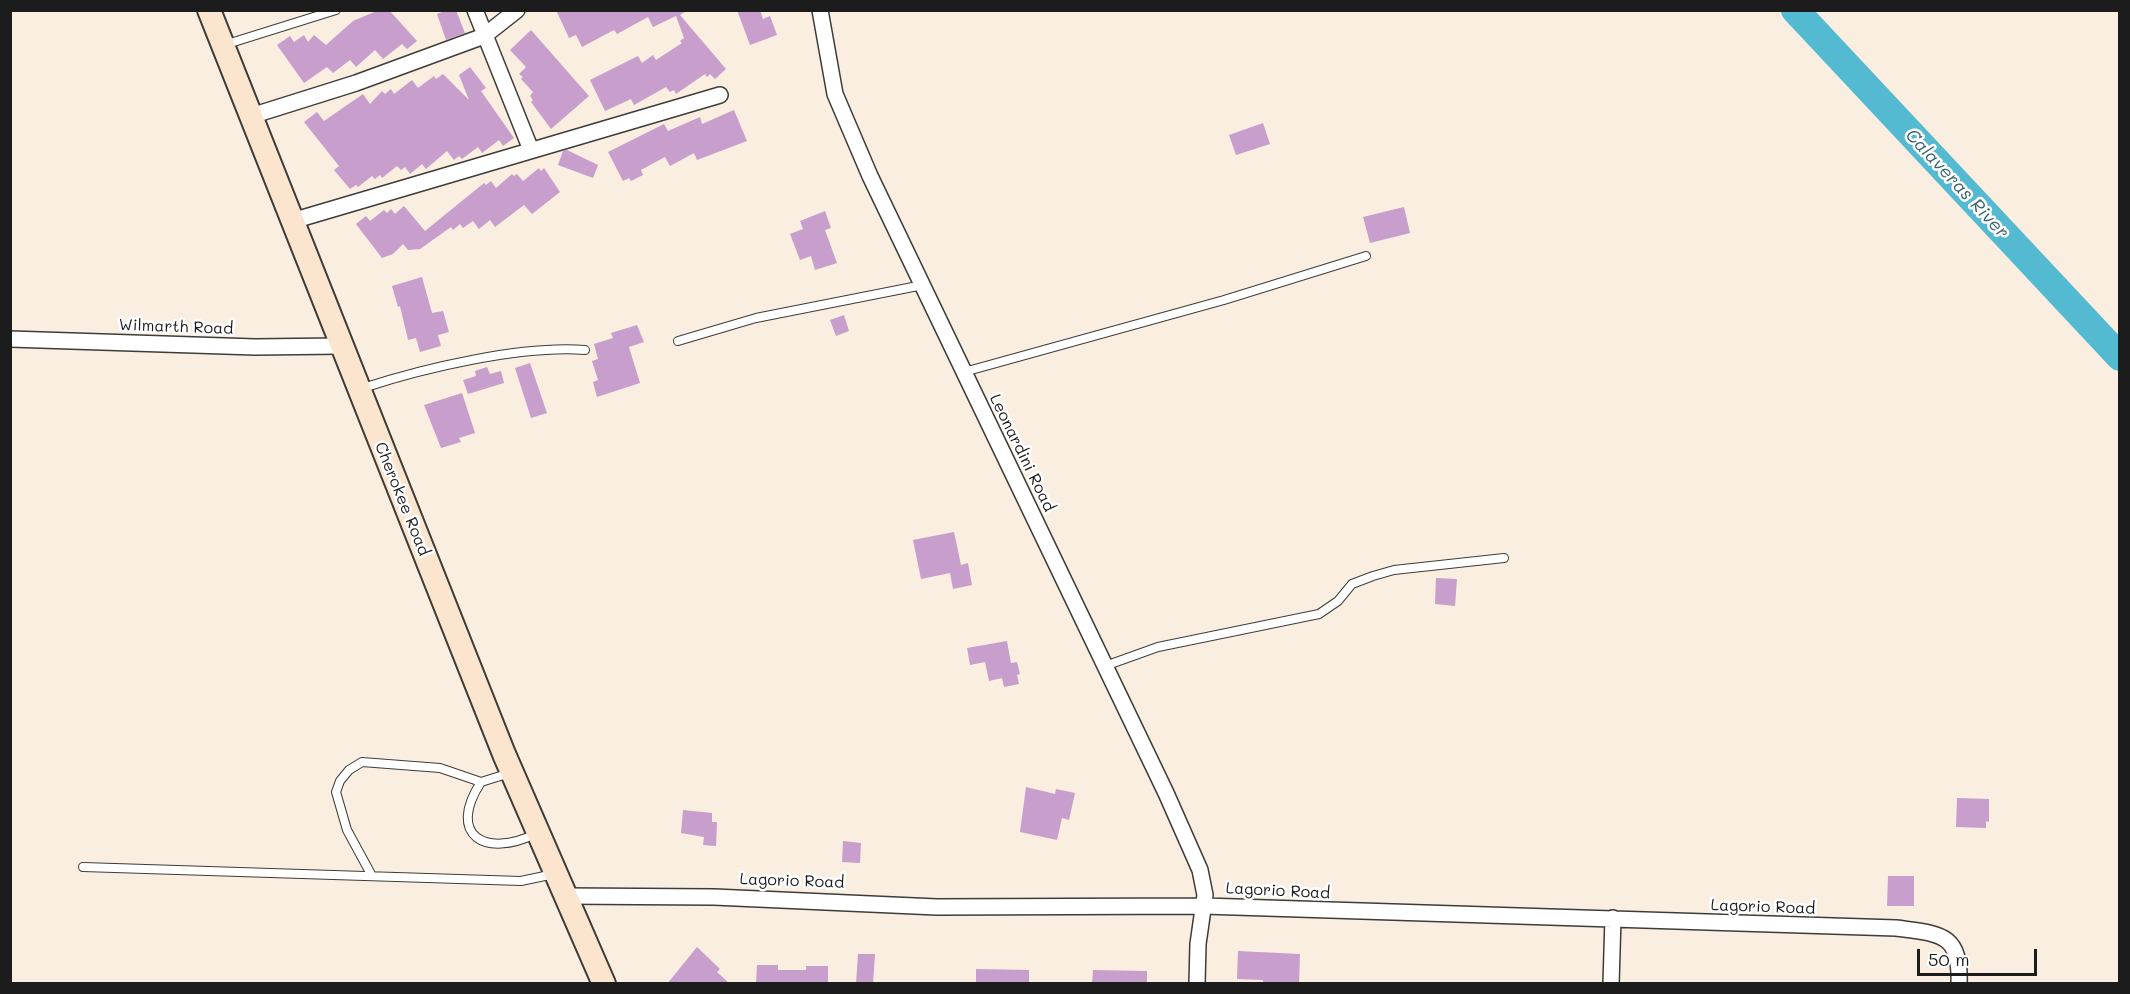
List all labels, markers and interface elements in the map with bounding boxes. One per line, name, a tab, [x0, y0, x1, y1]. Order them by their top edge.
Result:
water label: Calaveras River	[1901, 125, 2013, 243]
street label: Wilmarth Road	[118, 315, 234, 339]
street label: Leonardini Road	[985, 391, 1059, 515]
street label: Cherokee Road	[370, 439, 434, 559]
street label: Lagorio Road	[739, 870, 845, 892]
street label: Lagorio Road	[1225, 879, 1331, 903]
street label: Lagorio Road	[1710, 896, 1816, 918]
scale bar	[1920, 937, 2040, 975]
text: 50 m	[1928, 947, 1970, 971]

